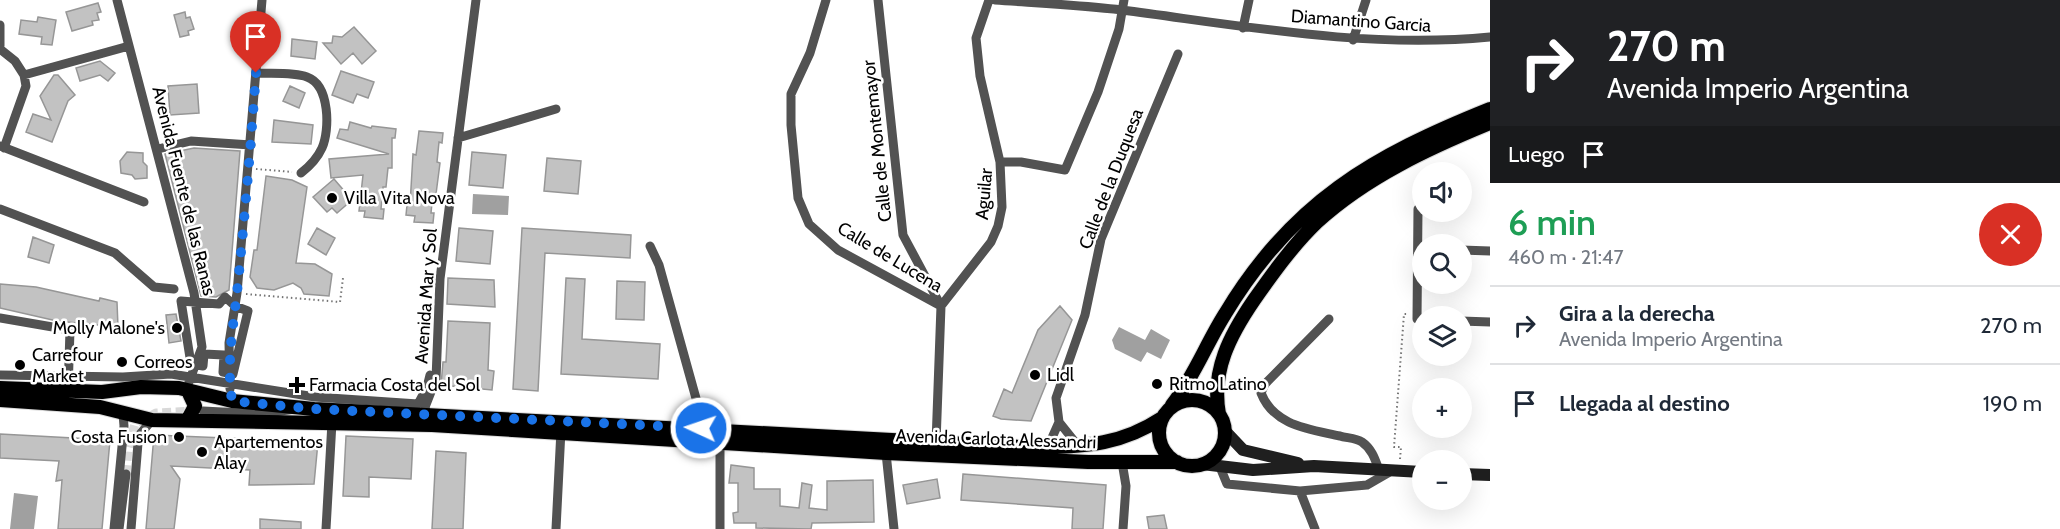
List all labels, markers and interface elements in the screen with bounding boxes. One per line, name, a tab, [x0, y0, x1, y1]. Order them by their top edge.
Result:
street label: Diamantino Garcia	[1290, 5, 1432, 37]
pin	[230, 11, 281, 73]
icon: arrive	[239, 20, 272, 53]
text: 270 m	[1607, 20, 1726, 72]
icon: right	[1508, 24, 1586, 102]
street label: Calle de Montemayor	[858, 59, 896, 223]
text: Avenida Imperio Argentina	[1607, 72, 1909, 105]
street label: Avenida Fuente de las Ranas	[147, 84, 221, 298]
street label: Calle de la Duquesa	[1074, 105, 1148, 252]
icon: arrive	[1577, 138, 1610, 171]
text: Luego	[1508, 141, 1565, 168]
map controls	[1412, 162, 1472, 510]
button: sound	[1412, 162, 1472, 222]
street label: Aguilar	[971, 167, 997, 221]
place label: Villa Vita Nova	[344, 187, 455, 209]
marker: Villa Vita Nova	[325, 191, 339, 205]
text: 6 min	[1508, 200, 1596, 244]
button: close	[1979, 203, 2042, 266]
street label: Calle de Lucena	[833, 217, 947, 297]
street label: Avenida Mar y Sol	[410, 227, 442, 364]
button: search	[1412, 234, 1472, 294]
text: 460 m · 21:47	[1508, 245, 1623, 269]
text: Gira a la derecha	[1559, 300, 1715, 327]
button: layers	[1412, 306, 1472, 366]
icon: right	[1508, 309, 1541, 342]
text: 270 m	[1980, 312, 2042, 339]
place label: Molly Malone's	[53, 317, 165, 339]
marker: Molly Malone's	[170, 321, 184, 335]
text: Avenida Imperio Argentina	[1559, 327, 1783, 351]
place label: Carrefour Market	[32, 344, 103, 387]
place label: Correos	[134, 351, 192, 373]
marker: Correos	[115, 355, 129, 369]
marker: Carrefour Market	[13, 358, 27, 372]
place label: Lidl	[1047, 364, 1075, 386]
marker: Lidl	[1028, 368, 1042, 382]
place label: Ritmo Latino	[1169, 373, 1267, 395]
place label: Farmacia Costa del Sol	[309, 374, 481, 396]
marker: Ritmo Latino	[1150, 377, 1164, 391]
marker: Farmacia Costa del Sol	[290, 378, 304, 392]
button: +	[1412, 378, 1472, 438]
icon: arrive	[1508, 387, 1541, 420]
text: Llegada al destino	[1559, 390, 1730, 417]
text: 190 m	[1983, 390, 2042, 417]
position arrow	[669, 396, 733, 460]
street label: Avenida Carlota Alessandri	[895, 425, 1097, 453]
place label: Costa Fusion	[71, 426, 167, 448]
marker: Costa Fusion	[172, 430, 186, 444]
place label: Apartementos Alay	[214, 431, 323, 474]
marker: Apartementos Alay	[195, 445, 209, 459]
button: −	[1412, 450, 1472, 510]

